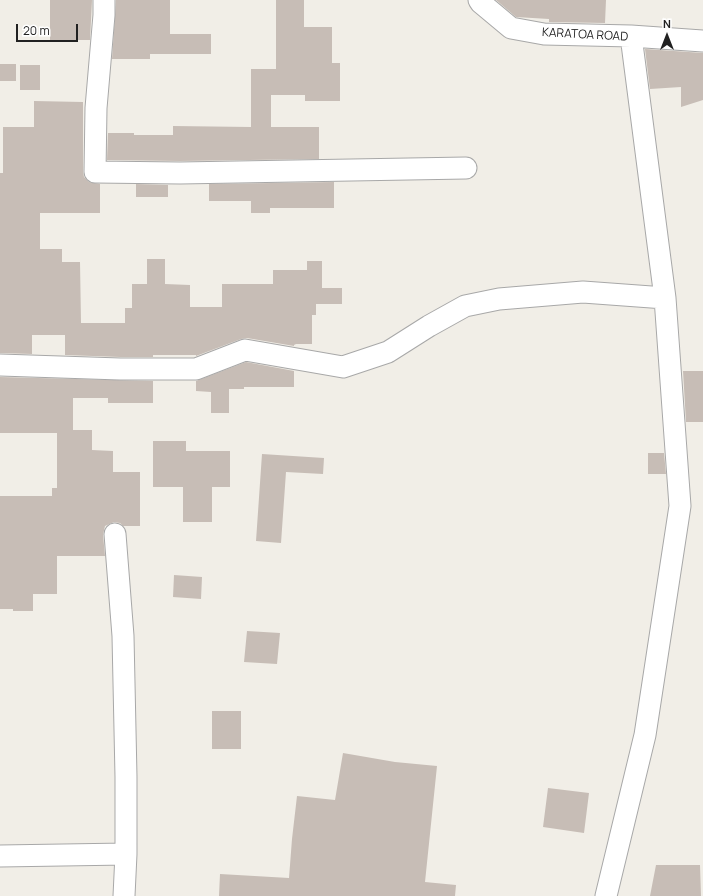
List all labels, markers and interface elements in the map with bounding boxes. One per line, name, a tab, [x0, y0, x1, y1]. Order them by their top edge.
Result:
scale bar	[18, 16, 80, 42]
north arrow	[647, 16, 687, 56]
text: N	[663, 16, 671, 31]
text: 20 m	[23, 22, 50, 39]
street label: KARATOA ROAD	[541, 26, 629, 44]

